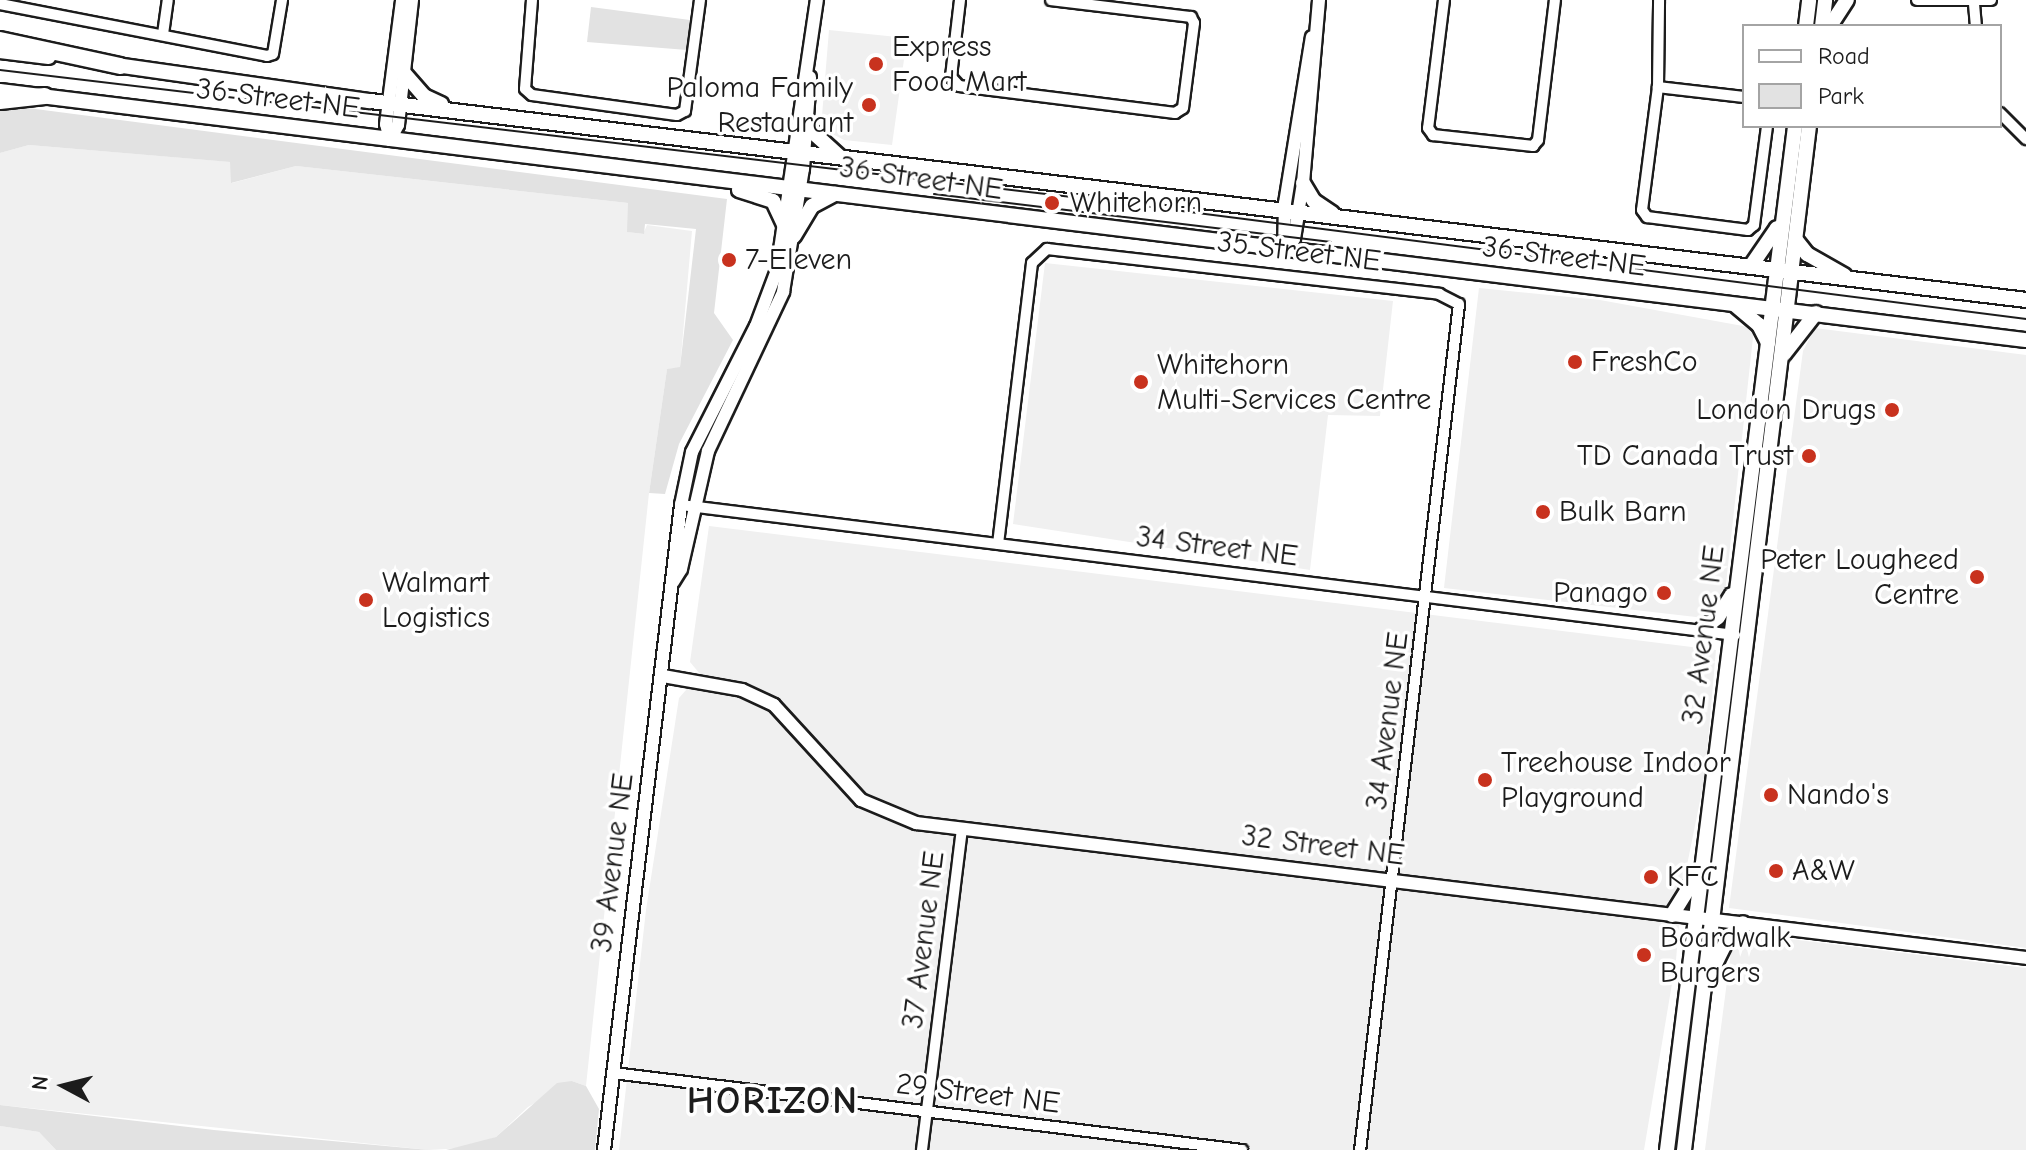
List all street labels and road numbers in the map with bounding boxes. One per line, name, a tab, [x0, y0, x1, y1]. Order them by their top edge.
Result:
street label: 36 Street NE	[194, 71, 362, 127]
street label: 36 Street NE	[837, 150, 1005, 208]
street label: 35 Street NE	[1215, 224, 1383, 280]
street label: 36 Street NE	[1480, 229, 1648, 285]
street label: 34 Street NE	[1134, 519, 1300, 575]
street label: 32 Avenue NE	[1675, 543, 1733, 727]
street label: 34 Avenue NE	[1359, 630, 1417, 812]
street label: 39 Avenue NE	[584, 771, 642, 955]
street label: 32 Street NE	[1239, 818, 1407, 874]
street label: 37 Avenue NE	[895, 849, 953, 1031]
street label: 29 Street NE	[894, 1066, 1062, 1122]

